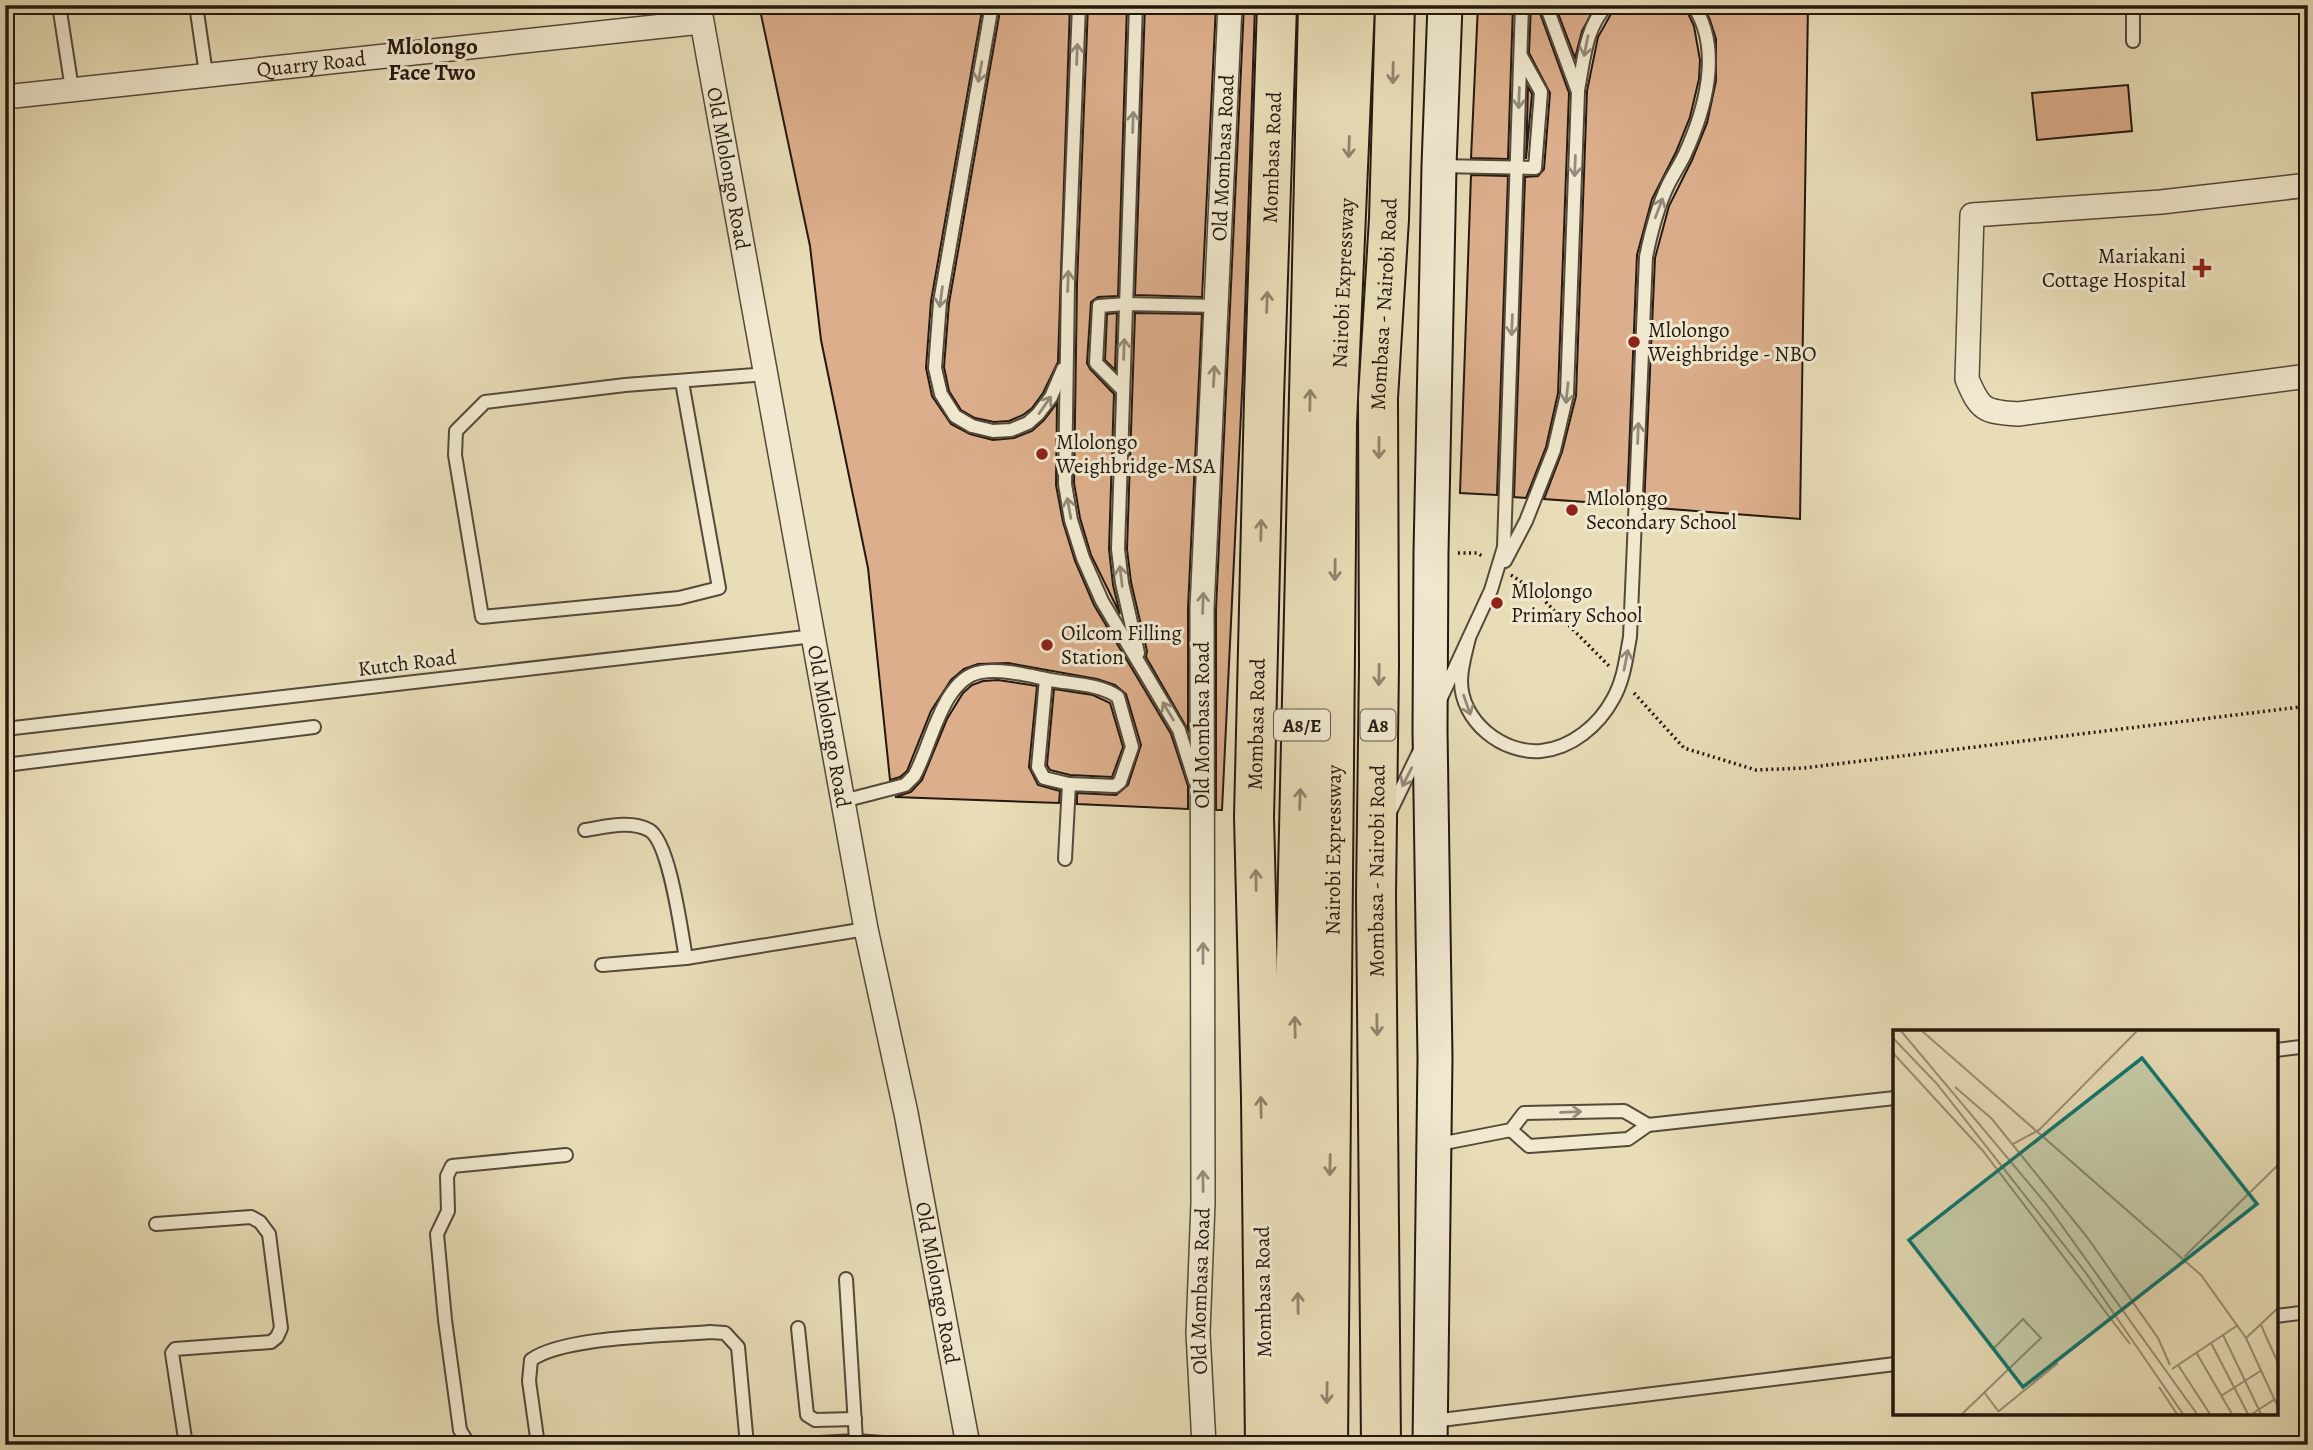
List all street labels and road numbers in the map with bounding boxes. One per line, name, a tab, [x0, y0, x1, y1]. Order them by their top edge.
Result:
street label: Quarry Road	[255, 44, 368, 84]
street label: Old Mombasa Road	[1205, 73, 1241, 242]
street label: Old Mlolongo Road	[700, 85, 757, 253]
street label: Mombasa Road	[1256, 90, 1288, 224]
street label: Nairobi Expressway	[1325, 197, 1361, 369]
street label: Mombasa - Nairobi Road	[1364, 197, 1404, 410]
street label: Old Mombasa Road	[1188, 641, 1216, 808]
street label: Kutch Road	[356, 643, 459, 683]
street label: Old Mlolongo Road	[801, 643, 858, 810]
street label: Mombasa Road	[1241, 657, 1272, 790]
road number: A8/E	[1274, 710, 1330, 740]
road number: A8	[1360, 710, 1396, 740]
street label: Nairobi Expressway	[1318, 764, 1348, 935]
street label: Mombasa - Nairobi Road	[1362, 764, 1392, 978]
street label: Old Mlolongo Road	[909, 1199, 967, 1367]
street label: Old Mombasa Road	[1184, 1206, 1217, 1375]
street label: Mombasa Road	[1248, 1225, 1278, 1358]

